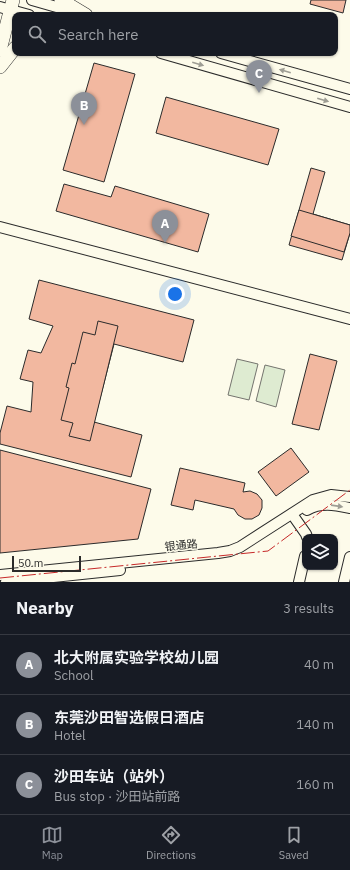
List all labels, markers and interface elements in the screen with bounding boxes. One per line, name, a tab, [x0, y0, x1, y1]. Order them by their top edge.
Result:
search box	[12, 12, 338, 56]
icon: search	[26, 23, 48, 45]
text: Search here	[58, 25, 138, 44]
pin: C	[246, 60, 272, 93]
one-way arrow	[193, 61, 205, 67]
one-way arrow	[279, 68, 291, 74]
pin: B	[71, 92, 97, 125]
one-way arrow	[318, 97, 330, 103]
pin: A	[152, 210, 178, 243]
your location	[165, 284, 185, 304]
one-way arrow	[331, 503, 343, 509]
map controls	[302, 534, 338, 570]
button: layers	[302, 534, 338, 570]
street label: 银通路	[164, 536, 198, 554]
scale bar	[12, 554, 81, 573]
text: 50 m	[18, 556, 43, 570]
text: Nearby	[16, 597, 74, 619]
text: 3 results	[283, 600, 334, 617]
text: 北大附属实验学校幼儿园	[54, 648, 219, 667]
text: A	[25, 656, 33, 673]
text: 40 m	[304, 656, 334, 673]
text: School	[54, 667, 94, 684]
text: 东莞沙田智选假日酒店	[54, 708, 204, 727]
text: B	[25, 716, 33, 733]
text: 140 m	[296, 716, 334, 733]
text: Hotel	[54, 727, 86, 744]
text: 沙田车站（站外）	[54, 767, 174, 786]
text: C	[25, 776, 33, 793]
text: 160 m	[296, 776, 334, 793]
text: Bus stop · 沙田站前路	[54, 788, 180, 805]
tab: Map	[41, 824, 63, 862]
tab: Directions	[146, 824, 196, 862]
tab: Saved	[279, 824, 309, 862]

